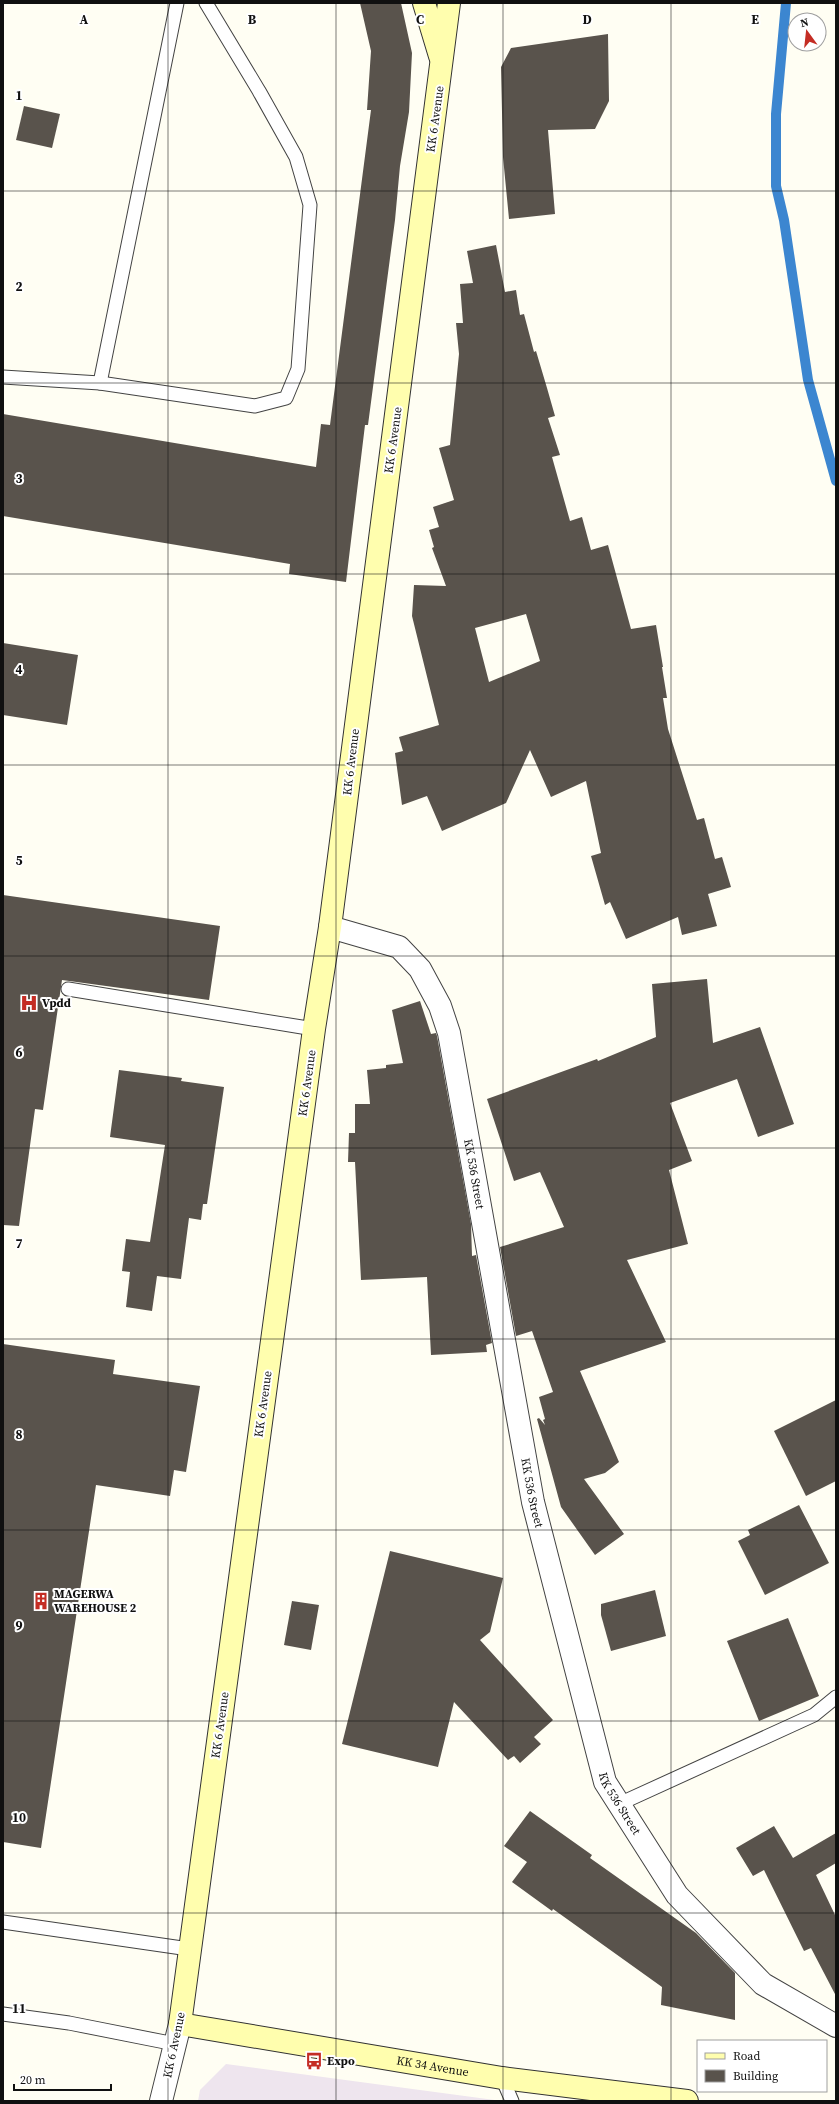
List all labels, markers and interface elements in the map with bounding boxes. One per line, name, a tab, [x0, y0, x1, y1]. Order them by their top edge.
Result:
text: A	[80, 11, 89, 28]
text: B	[248, 11, 257, 28]
text: C	[416, 11, 424, 28]
text: D	[582, 11, 592, 28]
text: E	[751, 11, 759, 28]
north arrow	[787, 12, 827, 52]
text: N	[799, 15, 810, 31]
street label: KK 6 Avenue	[422, 85, 448, 153]
text: 1	[15, 87, 23, 104]
text: 2	[15, 278, 23, 295]
street label: KK 6 Avenue	[380, 406, 406, 474]
text: 3	[15, 470, 23, 487]
text: 4	[15, 661, 23, 678]
street label: KK 6 Avenue	[339, 728, 363, 796]
text: 5	[15, 852, 23, 869]
hospital icon: Vpdd	[19, 993, 39, 1013]
place label: Vpdd	[42, 995, 71, 1011]
text: 6	[15, 1044, 23, 1061]
street label: KK 6 Avenue	[294, 1049, 320, 1117]
street label: KK 536 Street	[460, 1138, 488, 1210]
text: 7	[15, 1235, 23, 1252]
street label: KK 6 Avenue	[250, 1370, 276, 1438]
text: 8	[15, 1426, 23, 1443]
street label: KK 536 Street	[517, 1457, 547, 1529]
place label: MAGERWA WAREHOUSE 2	[54, 1586, 137, 1616]
building icon: MAGERWA WAREHOUSE 2	[31, 1591, 51, 1611]
text: 9	[15, 1617, 23, 1634]
street label: KK 6 Avenue	[207, 1691, 233, 1759]
street label: KK 536 Street	[595, 1771, 645, 1838]
text: 10	[12, 1809, 26, 1826]
text: 11	[12, 2000, 26, 2017]
street label: KK 6 Avenue	[159, 2011, 189, 2079]
legend	[697, 2040, 827, 2092]
text: Road	[733, 2048, 760, 2064]
bus stop icon: Expo	[304, 2051, 324, 2071]
street label: KK 34 Avenue	[395, 2052, 470, 2080]
place label: Expo	[327, 2053, 355, 2069]
scale bar	[14, 2066, 111, 2092]
text: Building	[733, 2068, 778, 2084]
text: 20 m	[20, 2072, 46, 2088]

